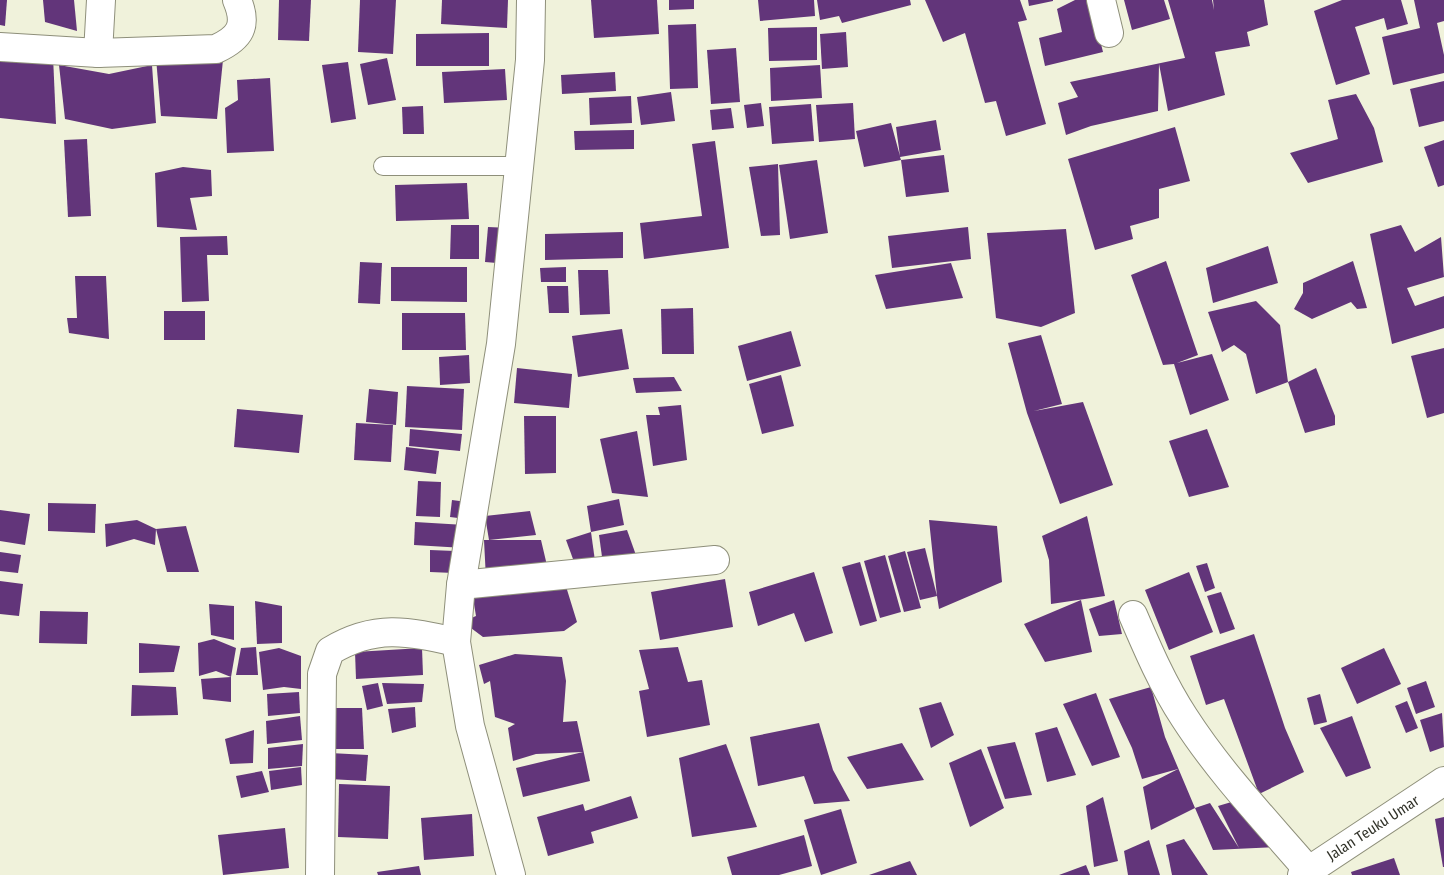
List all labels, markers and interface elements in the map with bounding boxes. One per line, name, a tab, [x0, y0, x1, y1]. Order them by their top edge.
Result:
street label: Jalan Teuku Umar	[1323, 791, 1423, 865]

